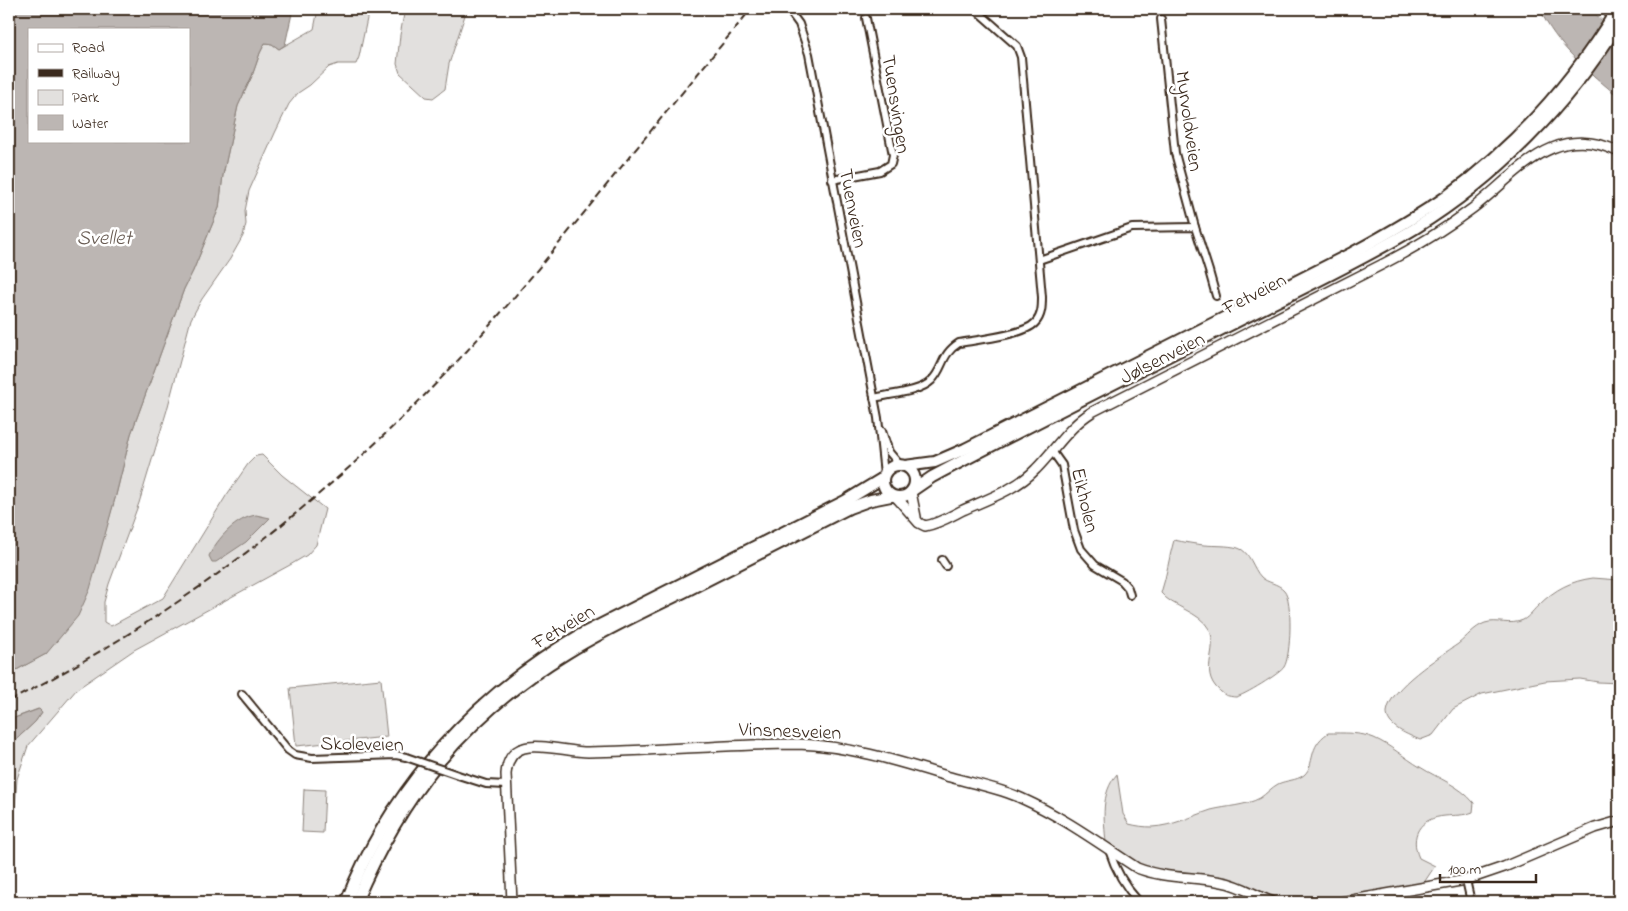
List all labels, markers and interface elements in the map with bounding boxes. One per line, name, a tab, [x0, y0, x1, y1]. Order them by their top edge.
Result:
legend	[28, 28, 190, 142]
text: Road	[72, 37, 105, 59]
street label: Tuensvingen	[871, 53, 917, 156]
text: Railway	[72, 63, 120, 86]
street label: Myrvoldveien	[1166, 69, 1209, 174]
text: Park	[72, 87, 100, 109]
text: Water	[72, 113, 108, 135]
street label: Tuenveien	[830, 166, 873, 251]
water label: Svellet	[76, 224, 134, 254]
street label: Fetveien	[1217, 267, 1292, 324]
street label: Jølsenveien	[1116, 325, 1211, 393]
street label: Eikholen	[1062, 465, 1105, 536]
street label: Fetveien	[527, 598, 601, 659]
street label: Vinsnesveien	[737, 716, 842, 749]
street label: Skoleveien	[320, 730, 404, 761]
scale bar	[1440, 851, 1537, 883]
text: 100 m	[1448, 859, 1481, 881]

